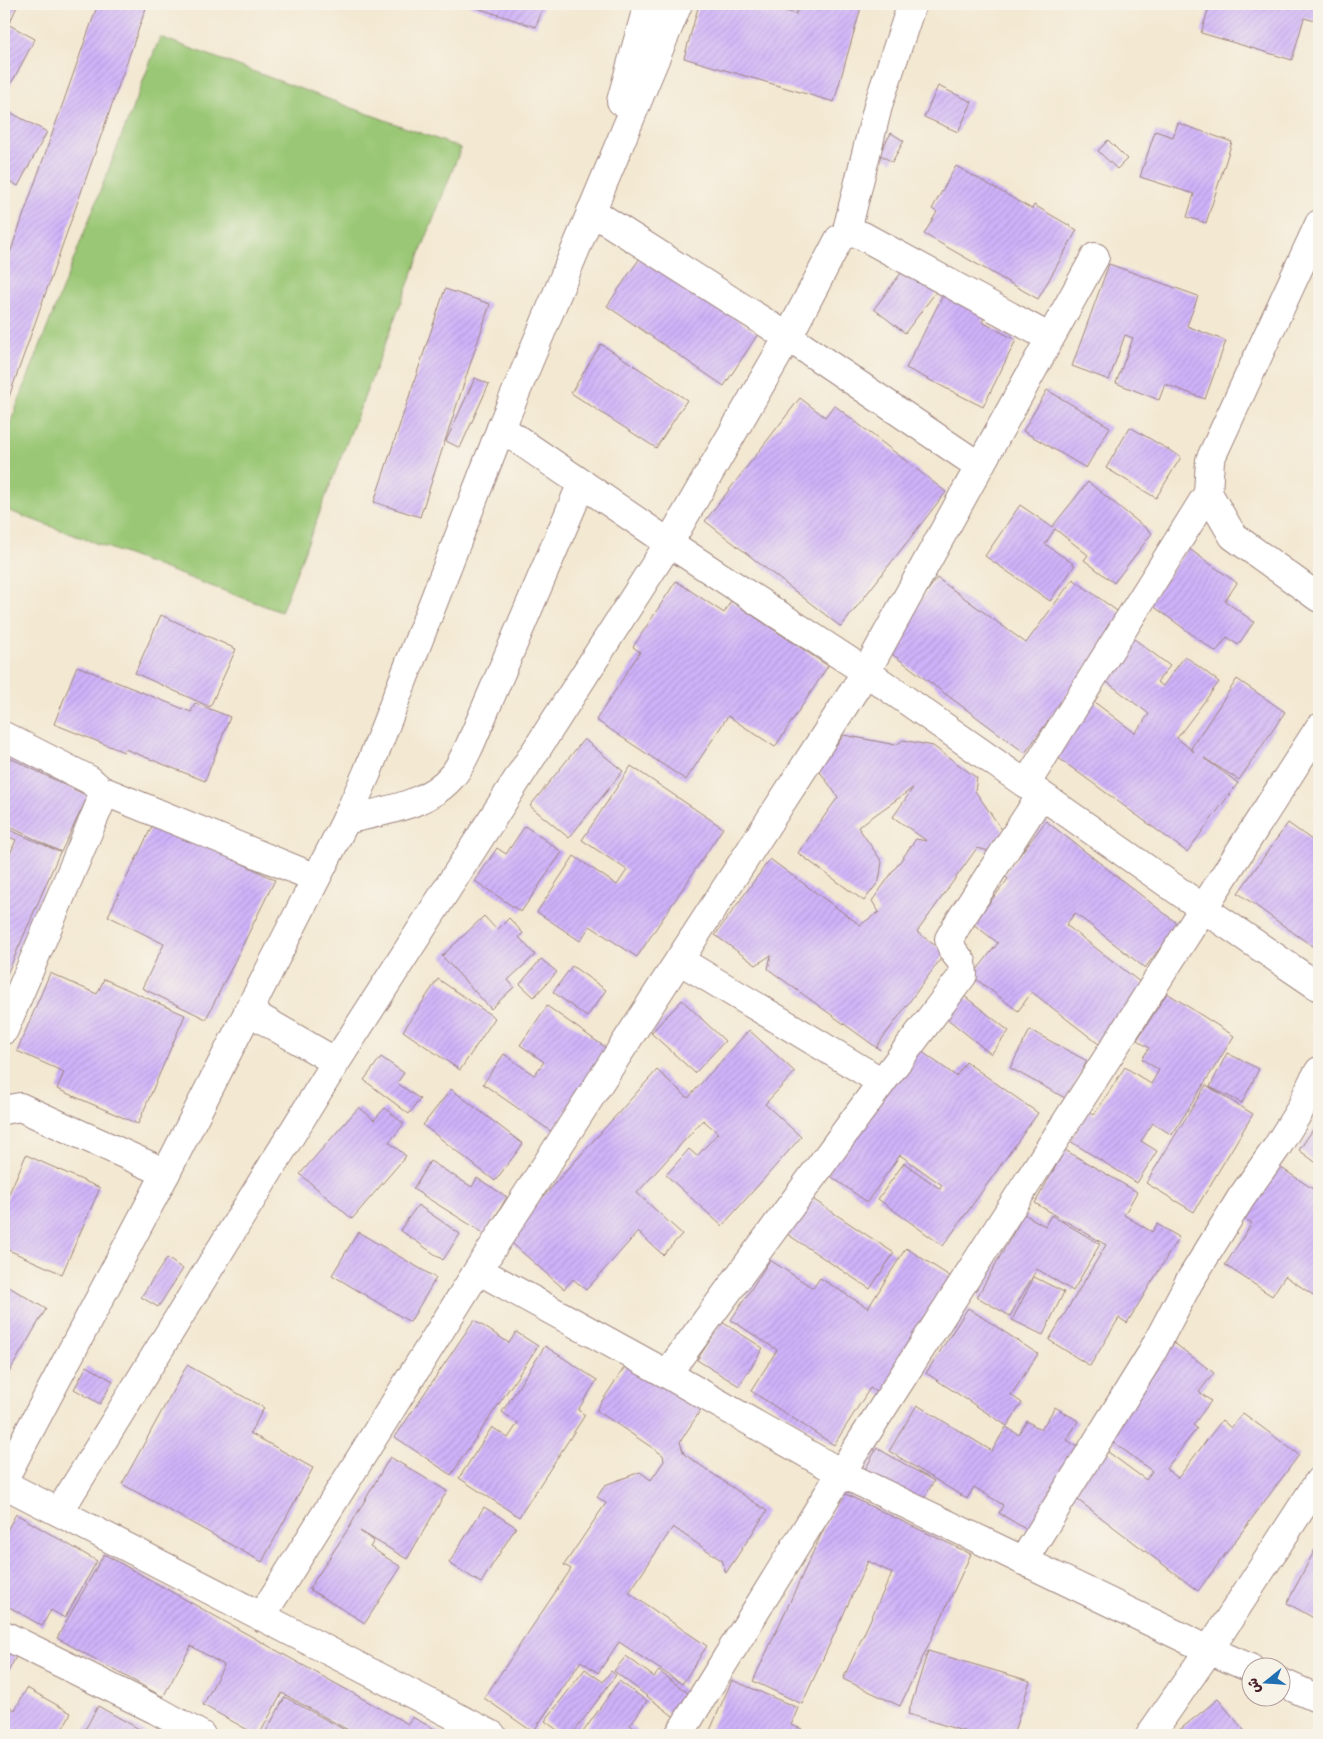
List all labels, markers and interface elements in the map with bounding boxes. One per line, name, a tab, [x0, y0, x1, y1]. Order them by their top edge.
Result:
north arrow	[1240, 1656, 1290, 1706]
text: ش	[1243, 1676, 1264, 1696]

